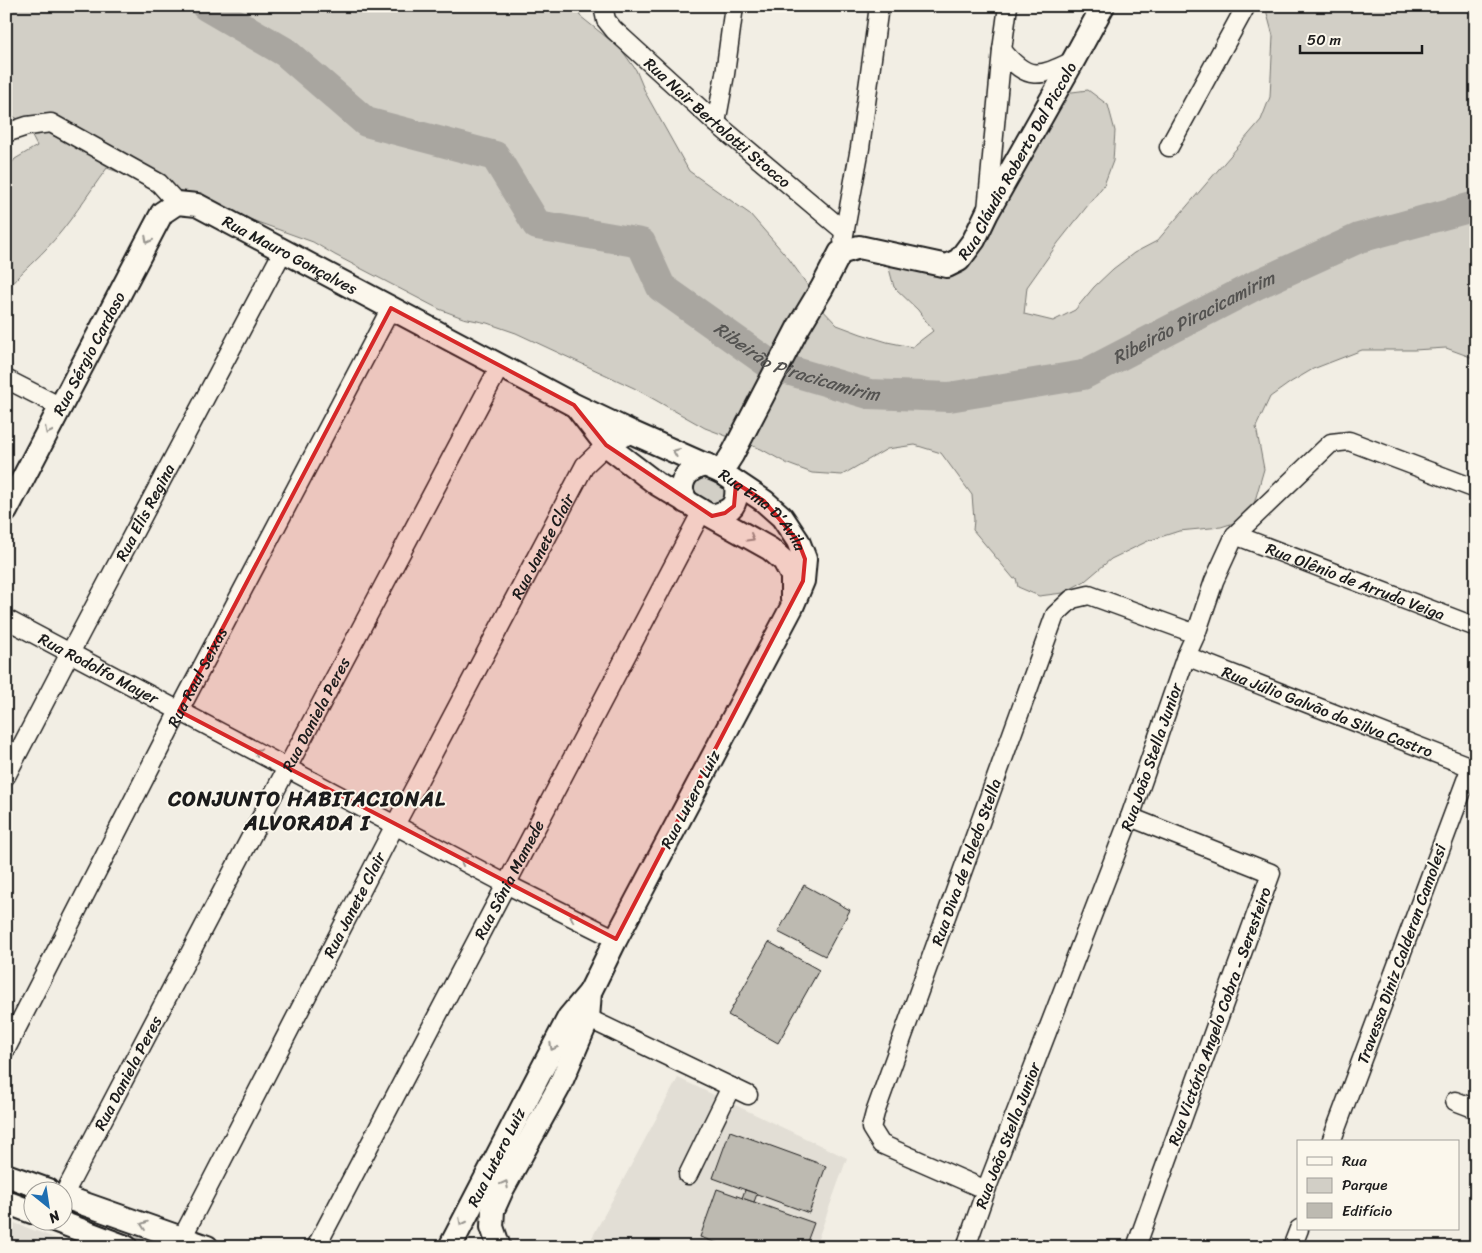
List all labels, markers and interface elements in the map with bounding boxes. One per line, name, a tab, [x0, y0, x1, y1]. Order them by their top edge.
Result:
scale bar	[1300, 22, 1422, 54]
text: 50 m	[1307, 27, 1342, 53]
street label: Rua Nair Bertolotti Stocco	[637, 50, 798, 196]
street label: Rua Cláudio Roberto Dal Piccolo	[950, 56, 1085, 266]
street label: Rua Mauro Gonçalves	[217, 207, 364, 303]
one-way arrow	[144, 235, 154, 244]
water label: Ribeirão Piracicamirim	[1106, 262, 1281, 373]
street label: Rua Sérgio Cardoso	[44, 286, 134, 421]
water label: Ribeirão Piracicamirim	[707, 313, 881, 410]
one-way arrow	[44, 425, 54, 434]
one-way arrow	[672, 447, 681, 458]
street label: Rua Elis Regina	[107, 458, 183, 567]
street label: Rua Ema D'Avila	[713, 460, 815, 556]
street label: Rua Janete Clair	[503, 487, 583, 604]
one-way arrow	[746, 532, 755, 542]
street label: Rua Olênio de Arruda Veiga	[1262, 534, 1449, 629]
street label: Rua Raul Seixas	[159, 622, 236, 733]
street label: Rua Rodolfo Mayer	[33, 625, 165, 713]
street label: Rua Daniela Peres	[274, 651, 359, 777]
street label: Rua Júlio Galvão da Silva Castro	[1218, 657, 1437, 766]
street label: Rua João Stella Junior	[1112, 678, 1191, 835]
street label: Rua Lutero Luiz	[652, 744, 729, 854]
one-way arrow	[253, 749, 262, 759]
street label: Rua Diva de Toledo Stella	[923, 774, 1010, 950]
district label: CONJUNTO HABITACIONAL ALVORADA I	[167, 780, 446, 842]
street label: Rua Sônia Mamede	[466, 815, 553, 945]
street label: Travessa Diniz Calderan Camolesi	[1348, 840, 1455, 1068]
street label: Rua Janete Clair	[315, 846, 394, 963]
one-way arrow	[459, 857, 468, 867]
street label: Rua Victório Angelo Cobra - Seresteiro	[1159, 883, 1280, 1150]
one-way arrow	[569, 913, 578, 923]
street label: Rua Daniela Peres	[86, 1010, 170, 1136]
one-way arrow	[550, 1041, 560, 1050]
street label: Rua João Stella Junior	[967, 1057, 1050, 1213]
street label: Rua Lutero Luiz	[459, 1102, 534, 1212]
legend	[1297, 1140, 1460, 1230]
text: Rua	[1342, 1148, 1367, 1174]
text: Parque	[1342, 1172, 1387, 1198]
north arrow	[22, 1180, 72, 1230]
one-way arrow	[499, 1180, 509, 1189]
text: Edifício	[1342, 1198, 1393, 1224]
text: N	[44, 1203, 66, 1230]
one-way arrow	[458, 1217, 468, 1226]
one-way arrow	[141, 1221, 149, 1231]

